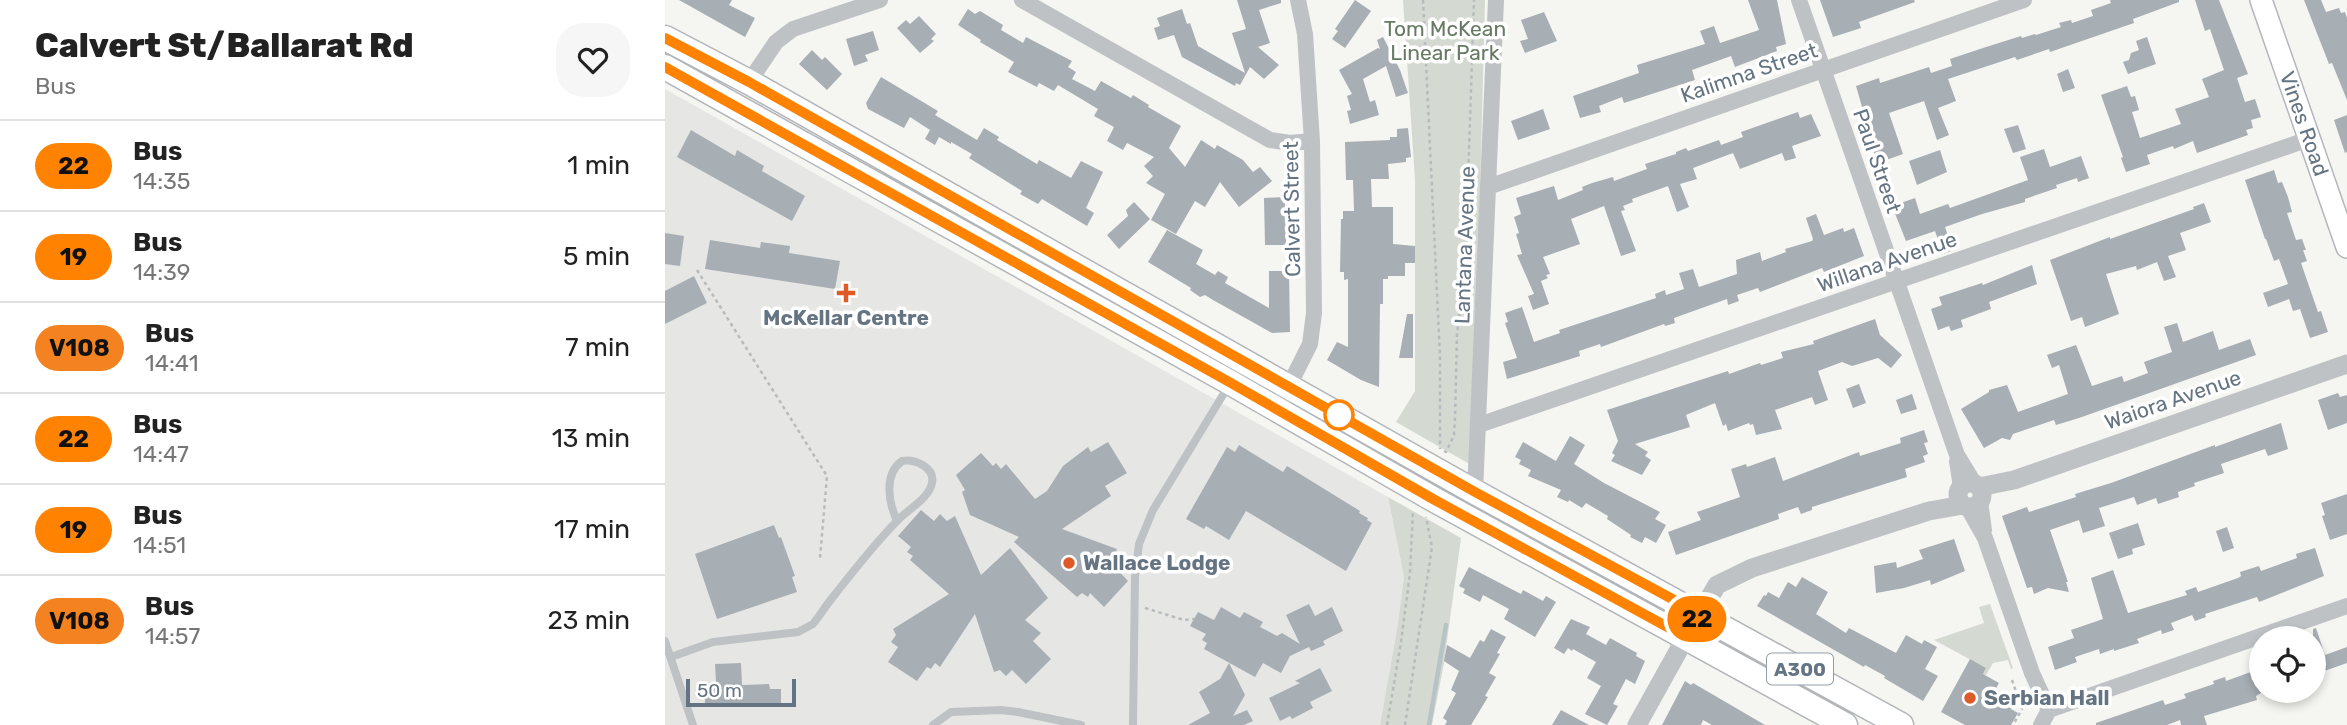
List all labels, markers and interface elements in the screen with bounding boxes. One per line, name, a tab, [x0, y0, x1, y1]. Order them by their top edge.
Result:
park label: Tom McKean Linear Park	[1384, 16, 1506, 65]
button: heart	[556, 23, 630, 97]
text: Calvert St/Ballarat Rd	[35, 26, 413, 65]
street label: Kalimna Street	[1677, 37, 1821, 108]
street label: Vines Road	[2275, 68, 2334, 179]
text: Bus	[35, 72, 76, 100]
street label: Paul Street	[1848, 105, 1907, 216]
text: Bus	[133, 136, 182, 167]
street label: Calvert Street	[1278, 141, 1305, 277]
text: 1 min	[567, 150, 630, 181]
text: 22	[58, 152, 89, 180]
street label: Lantana Avenue	[1449, 165, 1480, 325]
text: 14:35	[133, 167, 191, 195]
street label: Willana Avenue	[1814, 226, 1960, 297]
text: Bus	[133, 227, 182, 258]
text: 5 min	[563, 241, 630, 272]
text: 19	[60, 243, 87, 271]
text: 14:39	[133, 258, 190, 286]
marker: McKellar Centre	[836, 283, 856, 303]
place label: McKellar Centre	[763, 305, 929, 330]
text: Bus	[145, 318, 194, 349]
text: 7 min	[565, 332, 630, 363]
text: V108	[49, 334, 110, 362]
text: 14:41	[145, 349, 199, 377]
street label: Waiora Avenue	[2101, 364, 2244, 435]
unlabelled marker	[1324, 400, 1354, 430]
text: Bus	[133, 409, 182, 440]
text: 13 min	[552, 423, 630, 454]
text: 22	[58, 425, 89, 453]
text: 14:47	[133, 440, 189, 468]
text: Bus	[133, 500, 182, 531]
text: 17 min	[554, 514, 630, 545]
text: 19	[60, 516, 87, 544]
text: 14:51	[133, 531, 186, 559]
place label: Wallace Lodge	[1083, 550, 1230, 575]
marker: Wallace Lodge	[1061, 555, 1077, 571]
text: Bus	[145, 591, 194, 622]
line badge: 22	[1665, 596, 1729, 642]
text: 23 min	[548, 605, 630, 636]
text: 22	[1681, 605, 1713, 633]
text: V108	[49, 607, 110, 635]
text: 14:57	[145, 622, 200, 650]
map controls	[2249, 626, 2326, 703]
button: locate	[2249, 626, 2326, 703]
road number: A300	[1767, 654, 1833, 684]
scale bar	[686, 676, 796, 708]
text: 50 m	[697, 679, 742, 702]
place label: Serbian Hall	[1984, 685, 2110, 710]
marker: Serbian Hall	[1962, 690, 1978, 706]

